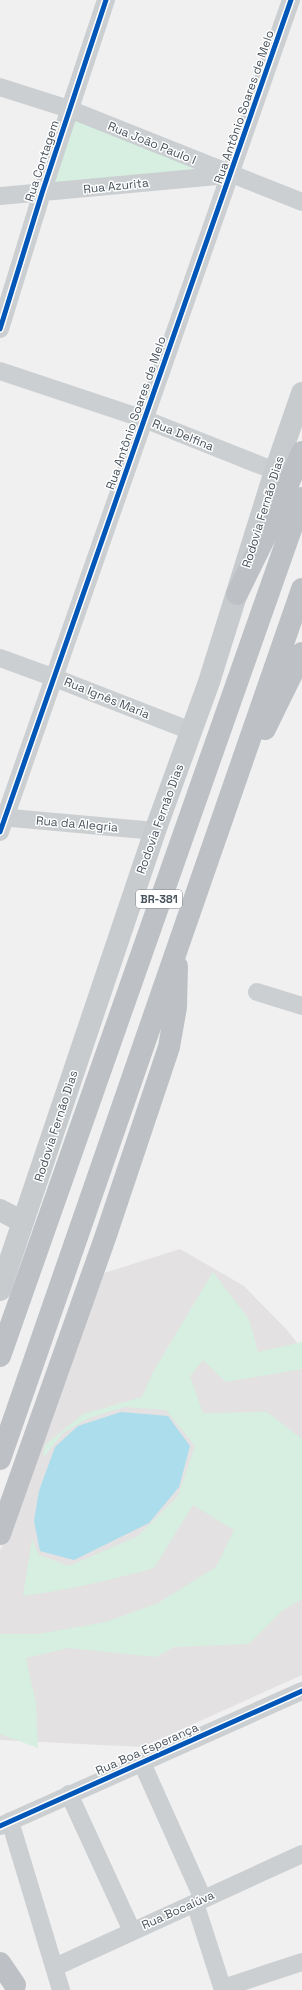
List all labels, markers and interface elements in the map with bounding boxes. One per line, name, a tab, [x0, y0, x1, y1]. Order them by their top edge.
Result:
street label: Rua Antônio Soares de Melo	[210, 28, 278, 186]
street label: Rua Contagem	[21, 118, 63, 204]
street label: Rua João Paulo I	[105, 118, 199, 168]
street label: Rua Azurita	[82, 175, 150, 197]
street label: Rua Antônio Soares de Melo	[102, 334, 170, 492]
street label: Rua Delfina	[150, 415, 216, 455]
street label: Rodovia Fernão Dias	[238, 454, 288, 570]
street label: Rua Ignês Maria	[62, 674, 152, 723]
street label: Rodovia Fernão Dias	[133, 762, 187, 876]
street label: Rua da Alegria	[35, 812, 119, 836]
road number: BR-381	[136, 890, 182, 908]
street label: Rodovia Fernão Dias	[30, 1068, 82, 1184]
street label: Rua Boa Esperança	[93, 1719, 201, 1779]
street label: Rua Bocaiúva	[139, 1887, 217, 1933]

